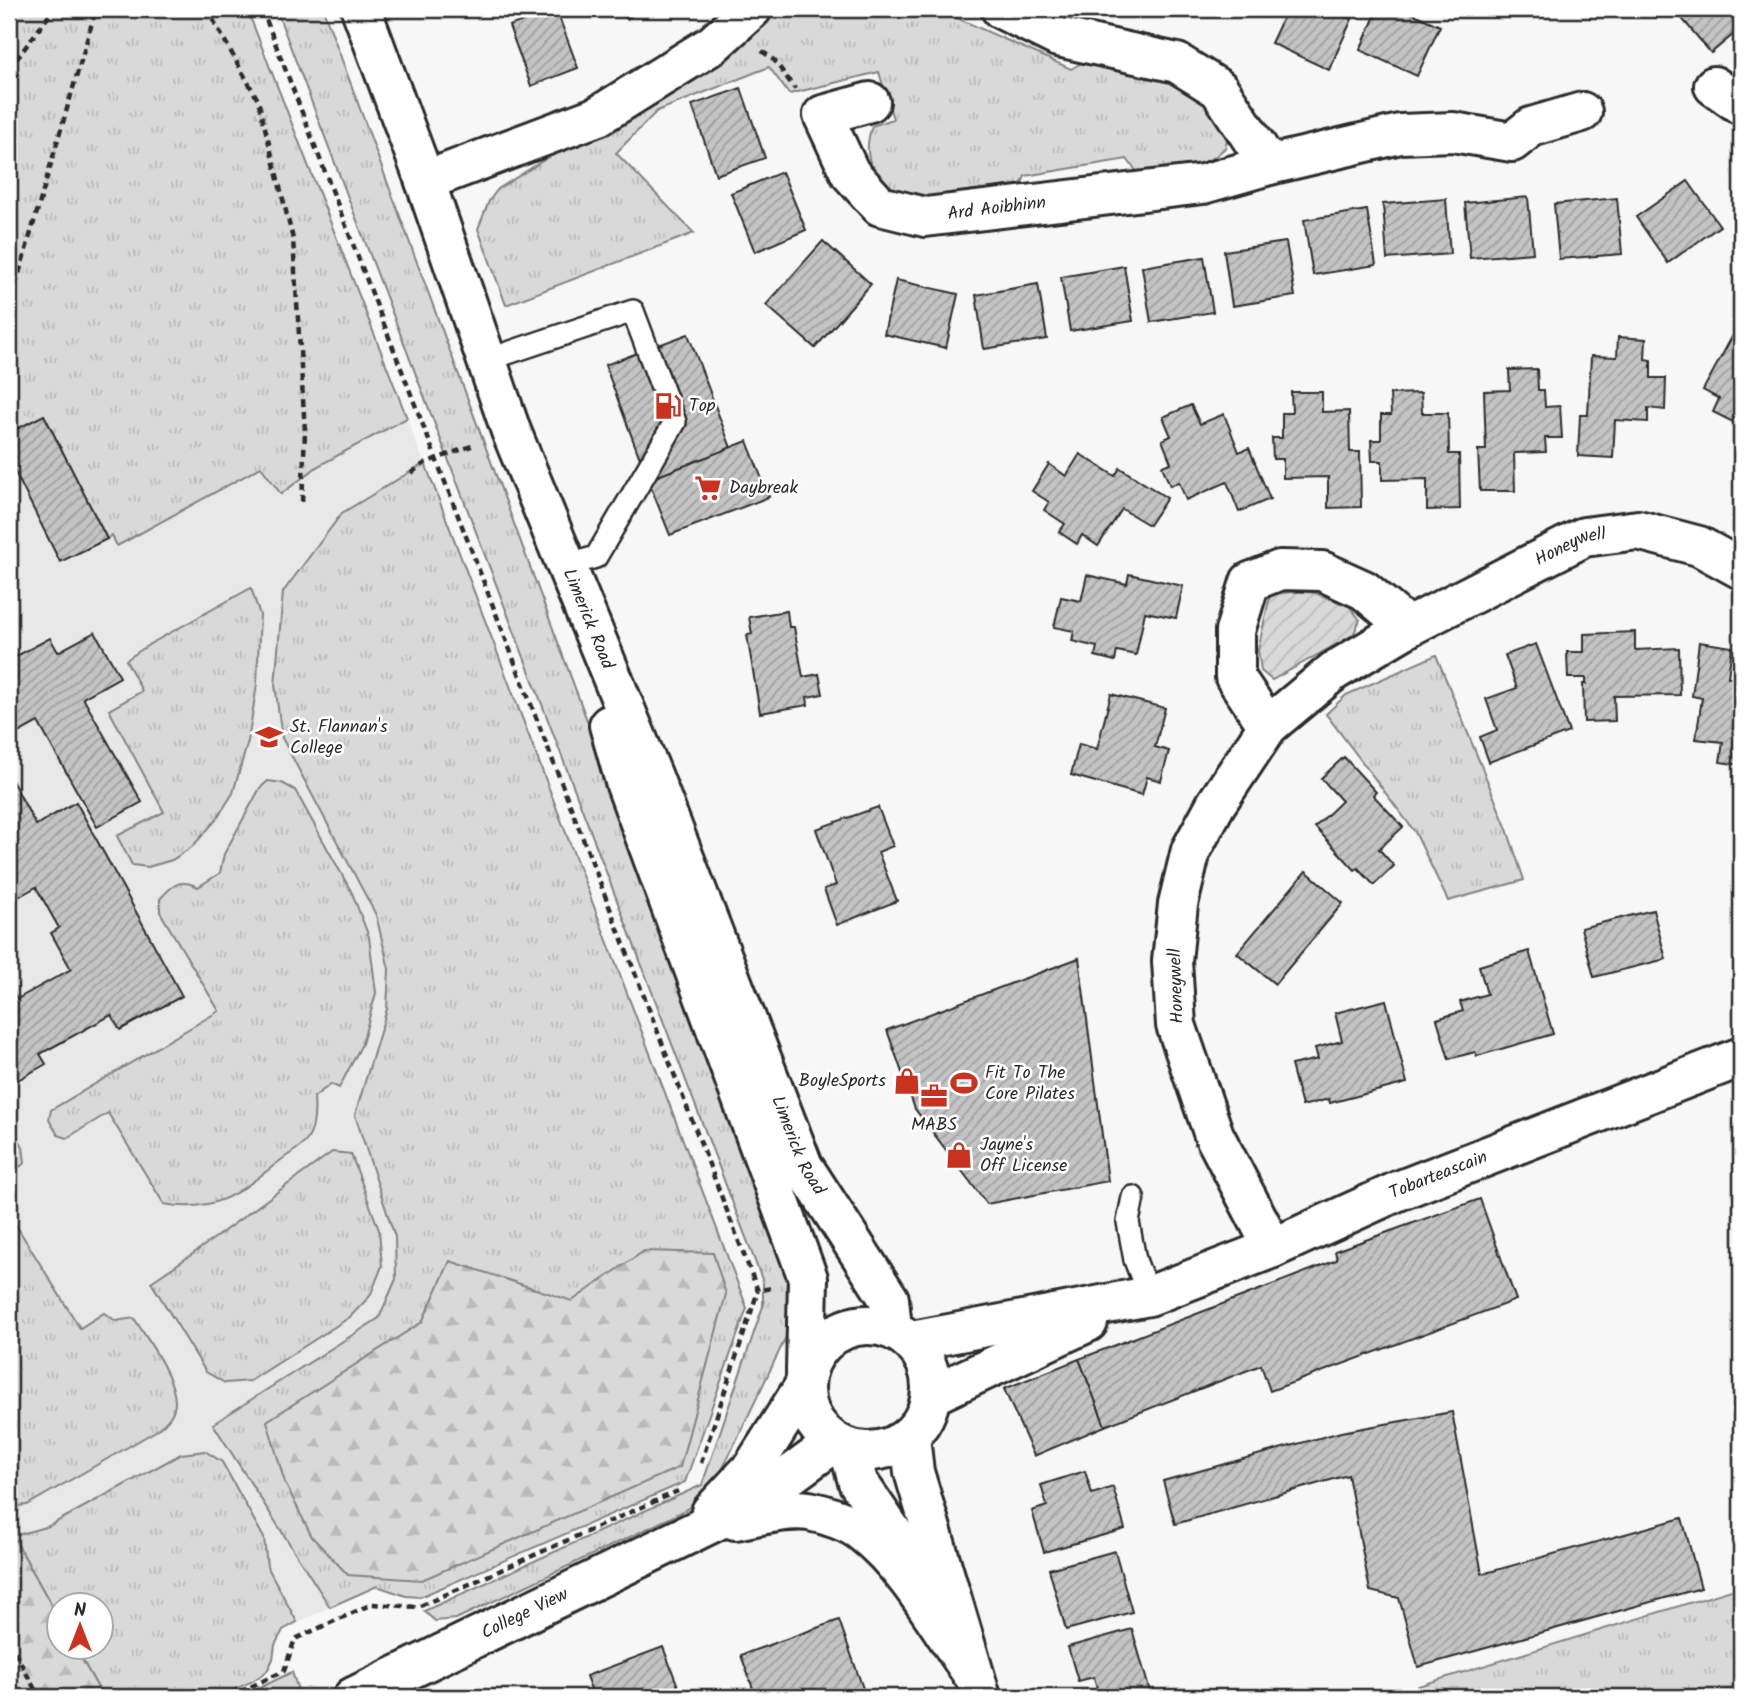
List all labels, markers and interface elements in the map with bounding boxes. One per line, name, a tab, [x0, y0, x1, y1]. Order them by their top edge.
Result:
street label: Ard Aoibhinn	[946, 188, 1048, 229]
fuel station icon: Top	[653, 391, 683, 421]
place label: Top	[689, 392, 716, 421]
supermarket icon: Daybreak	[693, 473, 723, 503]
place label: Daybreak	[729, 474, 798, 503]
street label: Honeywell	[1530, 520, 1608, 574]
street label: Limerick Road	[554, 564, 622, 675]
place label: St. Flannan's College	[290, 713, 388, 763]
school or university icon: St. Flannan's College	[254, 722, 284, 752]
street label: Honeywell	[1161, 947, 1193, 1024]
place label: Fit To The Core Pilates	[985, 1059, 1075, 1109]
shop icon: BoyleSports	[892, 1066, 922, 1096]
place label: BoyleSports	[799, 1067, 886, 1096]
sports icon: Fit To The Core Pilates	[949, 1068, 979, 1098]
office icon: MABS	[919, 1081, 949, 1111]
street label: Limerick Road	[763, 1092, 833, 1202]
place label: MABS	[911, 1111, 958, 1140]
place label: Jayne's Off License	[980, 1131, 1067, 1181]
shop icon: Jayne's Off License	[944, 1140, 974, 1170]
street label: Tobarteascain	[1385, 1143, 1492, 1208]
street label: College View	[476, 1580, 574, 1647]
north arrow	[46, 1590, 116, 1660]
text: N	[74, 1596, 86, 1626]

